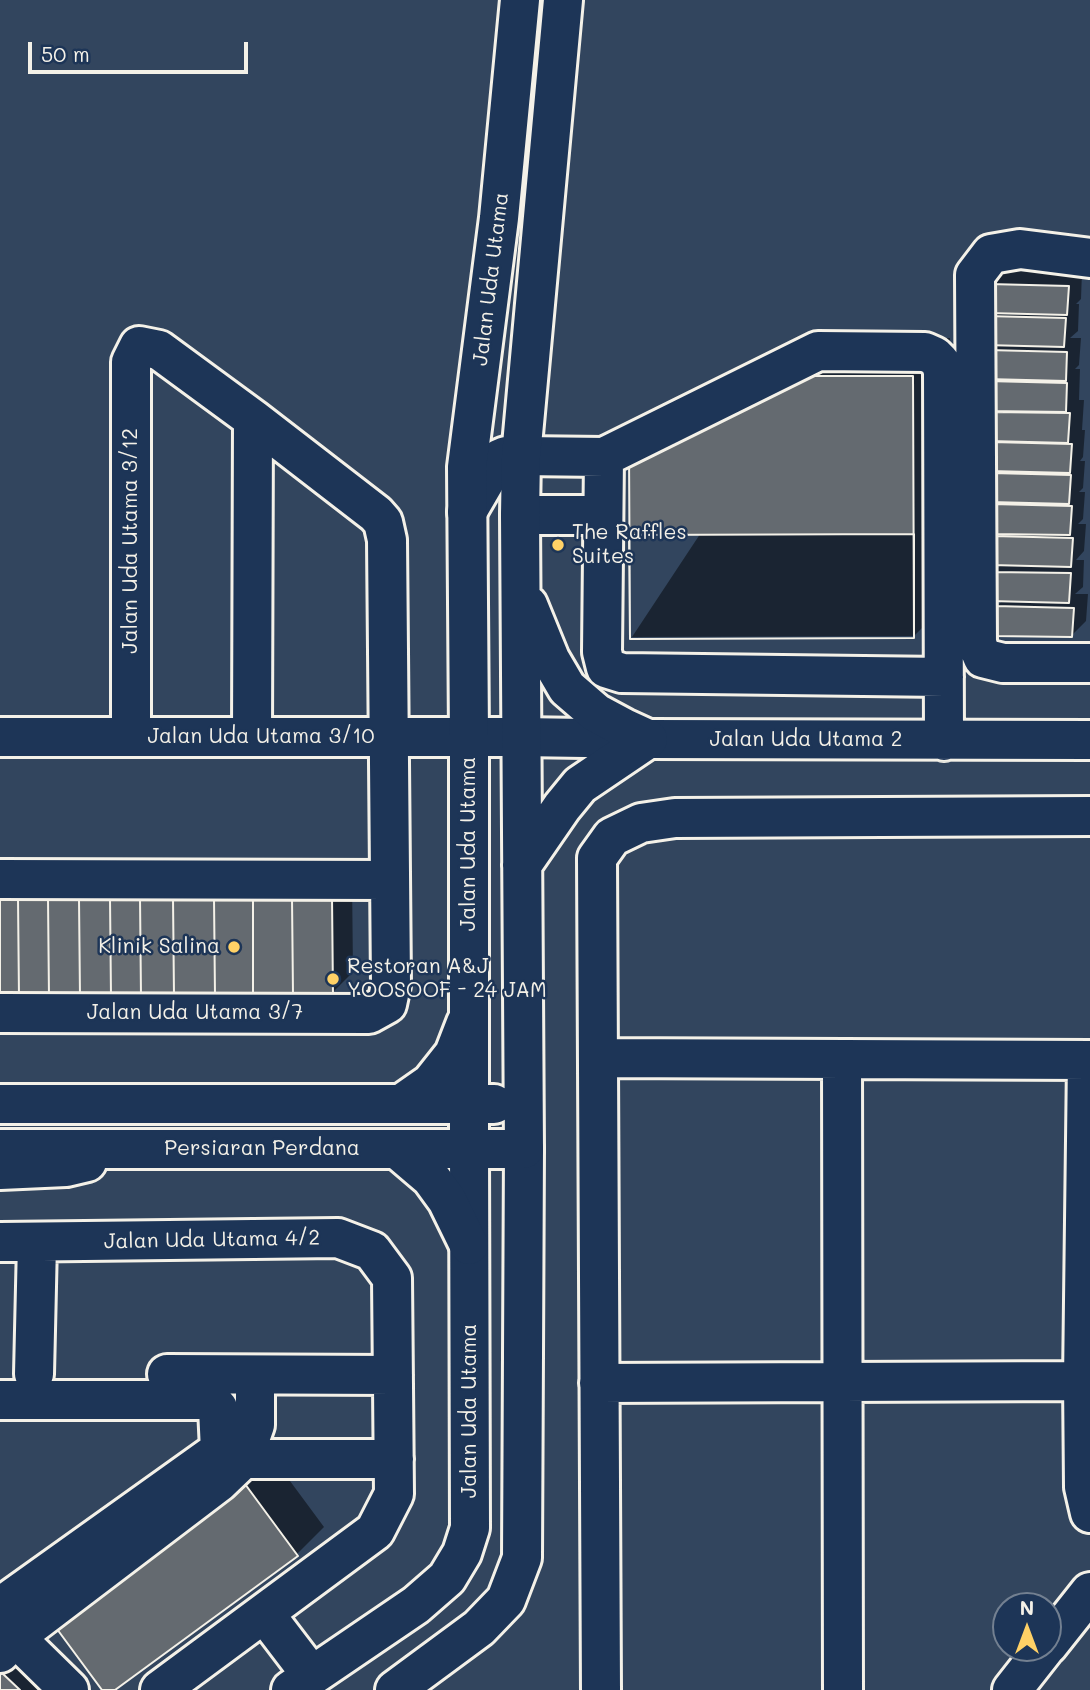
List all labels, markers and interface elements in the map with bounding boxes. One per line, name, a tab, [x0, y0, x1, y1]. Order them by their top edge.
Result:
scale bar	[32, 28, 252, 72]
text: 50 m	[41, 40, 90, 67]
street label: Jalan Uda Utama	[468, 191, 514, 367]
street label: Jalan Uda Utama 3/12	[118, 428, 144, 654]
place label: The Raffles Suites	[572, 520, 687, 570]
marker: The Raffles Suites	[550, 537, 566, 553]
street label: Jalan Uda Utama 3/10	[148, 724, 374, 750]
street label: Jalan Uda Utama 2	[709, 727, 903, 753]
street label: Jalan Uda Utama	[456, 757, 482, 931]
place label: Klinik Salina	[98, 934, 220, 960]
marker: Klinik Salina	[226, 939, 242, 955]
place label: Restoran A&J YOOSOOF - 24 JAM	[347, 954, 547, 1004]
marker: Restoran A&J YOOSOOF - 24 JAM	[325, 971, 341, 987]
street label: Jalan Uda Utama 3/7	[87, 1000, 303, 1026]
street label: Persiaran Perdana	[164, 1136, 360, 1162]
street label: Jalan Uda Utama 4/2	[104, 1226, 320, 1254]
street label: Jalan Uda Utama	[457, 1324, 483, 1498]
north arrow	[992, 1592, 1062, 1662]
text: N	[1020, 1595, 1034, 1620]

